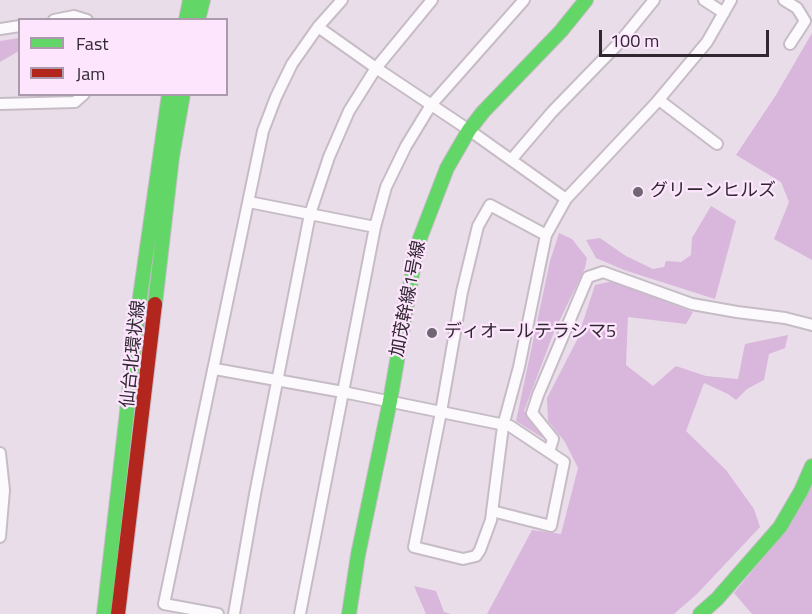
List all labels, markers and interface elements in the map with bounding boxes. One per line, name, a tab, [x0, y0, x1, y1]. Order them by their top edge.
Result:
legend	[18, 18, 228, 96]
scale bar	[602, 18, 772, 56]
text: 100 m	[610, 27, 659, 54]
text: Fast	[76, 30, 109, 57]
text: Jam	[76, 60, 105, 87]
place label: グリーンヒルズ	[650, 181, 776, 203]
marker: グリーンヒルズ	[631, 185, 645, 199]
street label: 加茂幹線1号線	[387, 239, 431, 359]
street label: 仙台北環状線	[118, 299, 150, 409]
place label: ディオールテラシマ5	[444, 322, 616, 344]
marker: ディオールテラシマ5	[425, 326, 439, 340]

